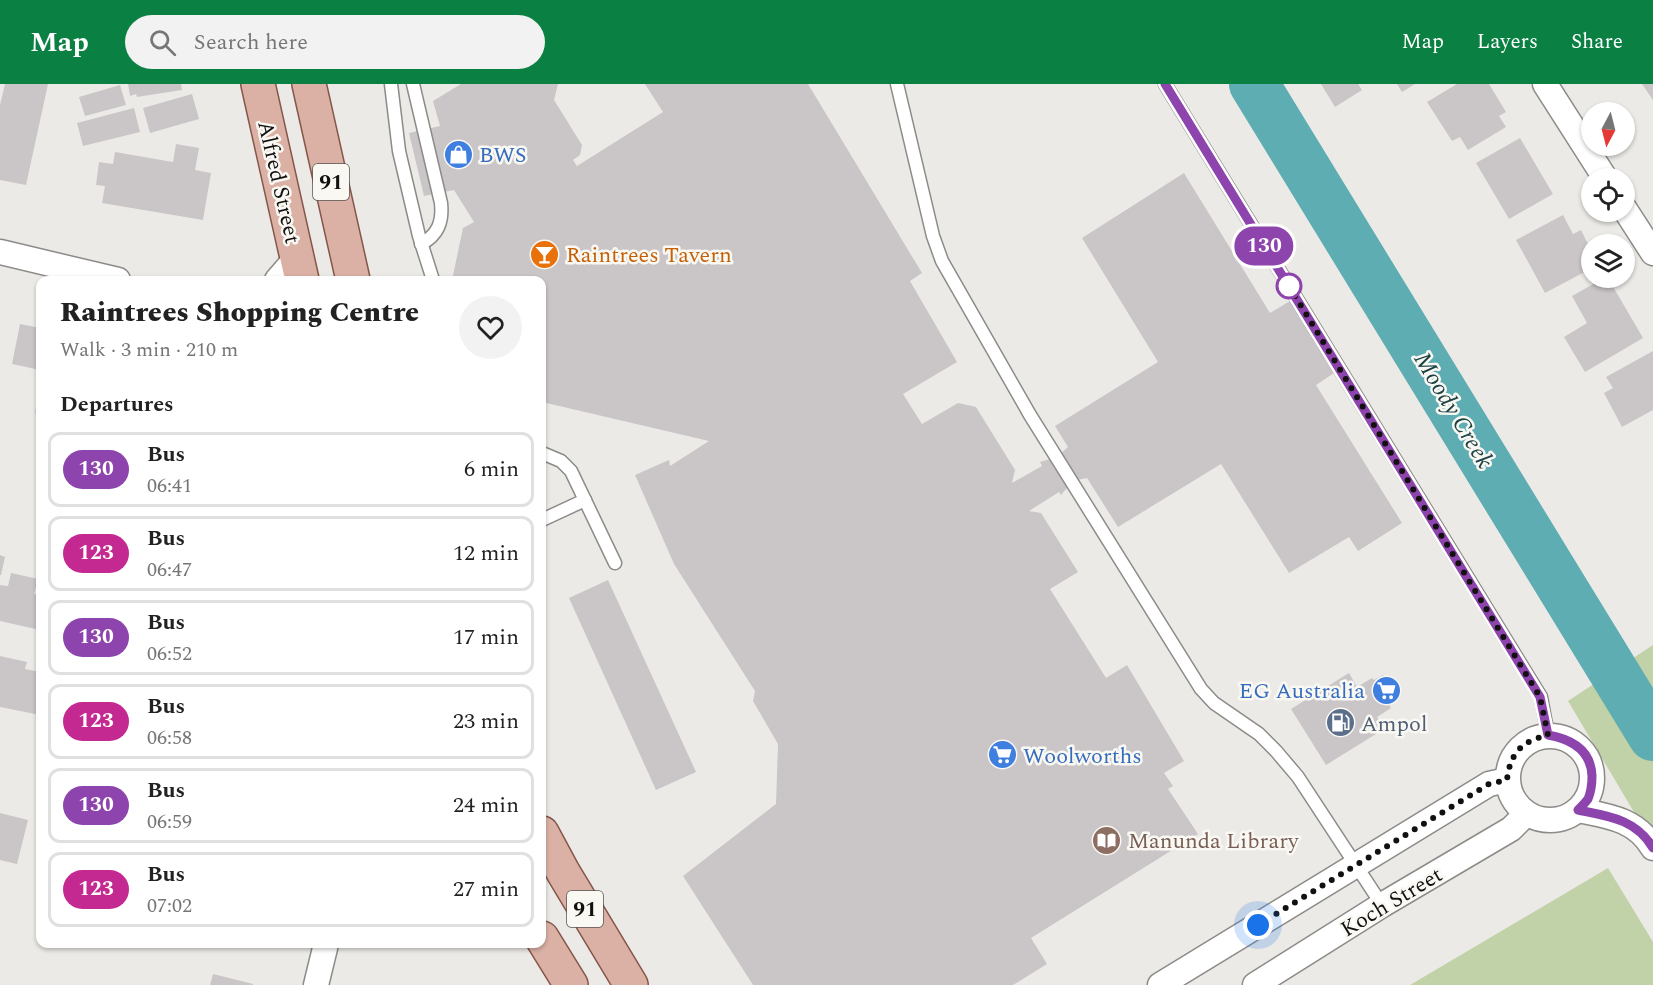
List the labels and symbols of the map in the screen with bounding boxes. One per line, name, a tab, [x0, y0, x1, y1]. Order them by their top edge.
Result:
north arrow	[1581, 102, 1635, 156]
street label: Alfred Street	[248, 118, 309, 247]
shop icon: BWS	[442, 138, 474, 170]
place label: BWS	[479, 139, 527, 172]
road number: 91	[313, 164, 349, 200]
line badge: 130	[1230, 226, 1298, 266]
bar icon: Raintrees Tavern	[529, 238, 561, 270]
place label: Raintrees Tavern	[566, 239, 732, 272]
unlabelled marker	[1276, 273, 1302, 299]
water label: Moody Creek	[1404, 345, 1502, 476]
supermarket icon: EG Australia	[1370, 674, 1402, 706]
place label: EG Australia	[1239, 675, 1365, 708]
fuel station icon: Ampol	[1324, 707, 1356, 739]
place label: Ampol	[1361, 708, 1427, 741]
supermarket icon: Woolworths	[986, 739, 1018, 771]
place label: Woolworths	[1023, 740, 1142, 773]
library icon: Manunda Library	[1091, 824, 1123, 856]
place label: Manunda Library	[1128, 825, 1300, 858]
street label: Koch Street	[1334, 859, 1449, 946]
road number: 91	[567, 891, 603, 927]
your location	[1243, 910, 1273, 940]

